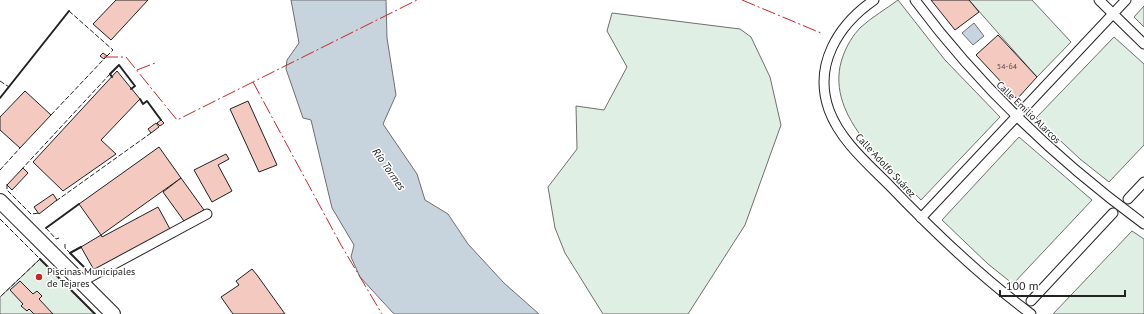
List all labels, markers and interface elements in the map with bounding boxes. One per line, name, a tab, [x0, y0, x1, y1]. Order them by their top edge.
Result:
house number: 54-64	[997, 61, 1018, 71]
street label: Calle Emilio Alarcos	[994, 78, 1064, 146]
street label: Calle Adolfo Suárez	[853, 131, 919, 200]
water label: Río Tormes	[369, 145, 409, 193]
place label: Piscinas Municipales de Tejares	[47, 265, 135, 290]
marker: Piscinas Municipales de Tejares	[34, 272, 44, 282]
scale bar	[1000, 272, 1125, 298]
text: 100 m	[1006, 278, 1039, 293]

